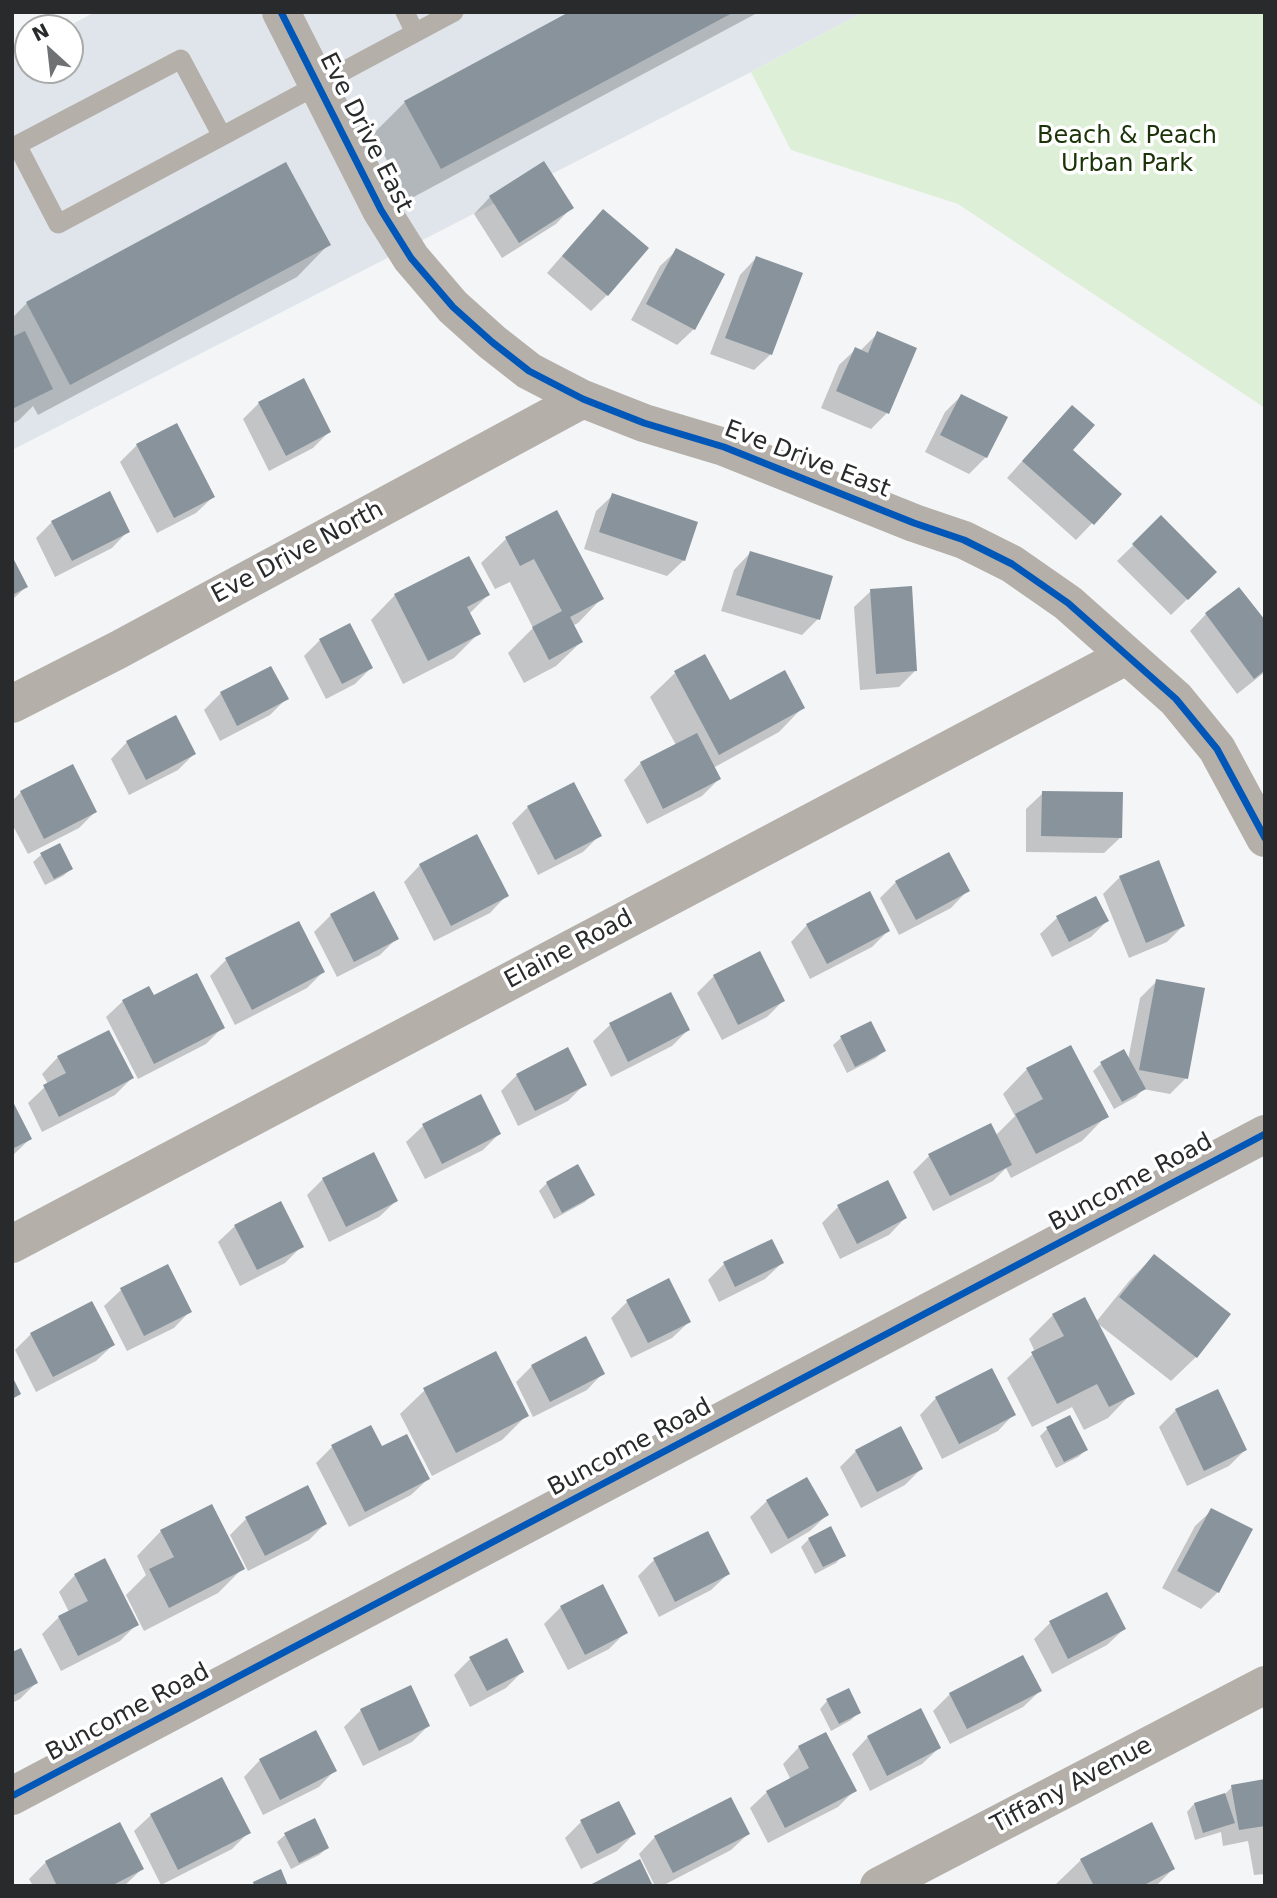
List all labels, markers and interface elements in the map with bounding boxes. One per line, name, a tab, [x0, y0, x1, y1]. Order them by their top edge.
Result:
north arrow	[14, 14, 84, 84]
text: N	[28, 19, 52, 45]
street label: Eve Drive East	[312, 48, 418, 218]
park label: Beach & Peach Urban Park	[1037, 123, 1217, 179]
street label: Eve Drive East	[720, 415, 894, 505]
street label: Eve Drive North	[207, 496, 389, 610]
street label: Elaine Road	[500, 904, 638, 996]
street label: Buncome Road	[1044, 1128, 1218, 1238]
street label: Buncome Road	[543, 1393, 717, 1503]
street label: Buncome Road	[41, 1658, 215, 1768]
street label: Tiffany Avenue	[987, 1731, 1157, 1841]

